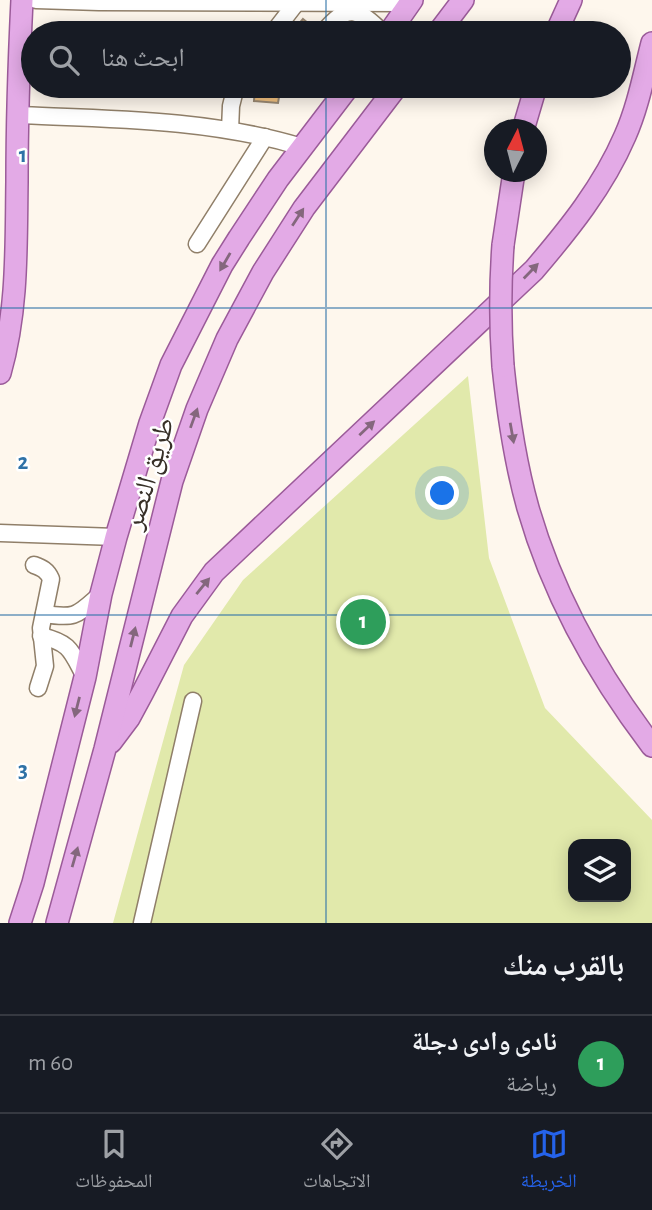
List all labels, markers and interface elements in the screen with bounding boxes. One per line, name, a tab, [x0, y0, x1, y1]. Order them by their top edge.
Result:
search box	[21, 21, 631, 98]
icon: search	[45, 41, 83, 79]
text: ابحث هنا	[101, 45, 185, 71]
north arrow	[484, 119, 547, 182]
text: 1	[19, 144, 27, 167]
one-way arrow	[292, 207, 305, 227]
one-way arrow	[219, 252, 231, 271]
one-way arrow	[523, 263, 539, 280]
one-way arrow	[188, 408, 199, 429]
street label: طريق النصر	[119, 414, 182, 535]
one-way arrow	[358, 419, 375, 436]
one-way arrow	[507, 422, 518, 444]
text: 2	[18, 451, 29, 474]
your location	[425, 476, 459, 510]
one-way arrow	[196, 577, 210, 595]
pin: 1	[340, 596, 386, 648]
one-way arrow	[128, 626, 139, 648]
one-way arrow	[71, 697, 82, 719]
text: 3	[18, 759, 28, 782]
map controls	[568, 839, 631, 902]
button: layers	[568, 839, 631, 902]
one-way arrow	[70, 846, 81, 868]
text: بالقرب منك	[502, 951, 624, 981]
text: نادى وادى دجلة	[412, 1029, 557, 1055]
text: 60 m	[28, 1052, 73, 1075]
text: 1	[597, 1052, 605, 1075]
text: رياضة	[506, 1073, 557, 1096]
tab: المحفوظات	[75, 1125, 153, 1199]
tab: الاتجاهات	[303, 1125, 370, 1199]
tab: الخريطة	[521, 1125, 577, 1199]

